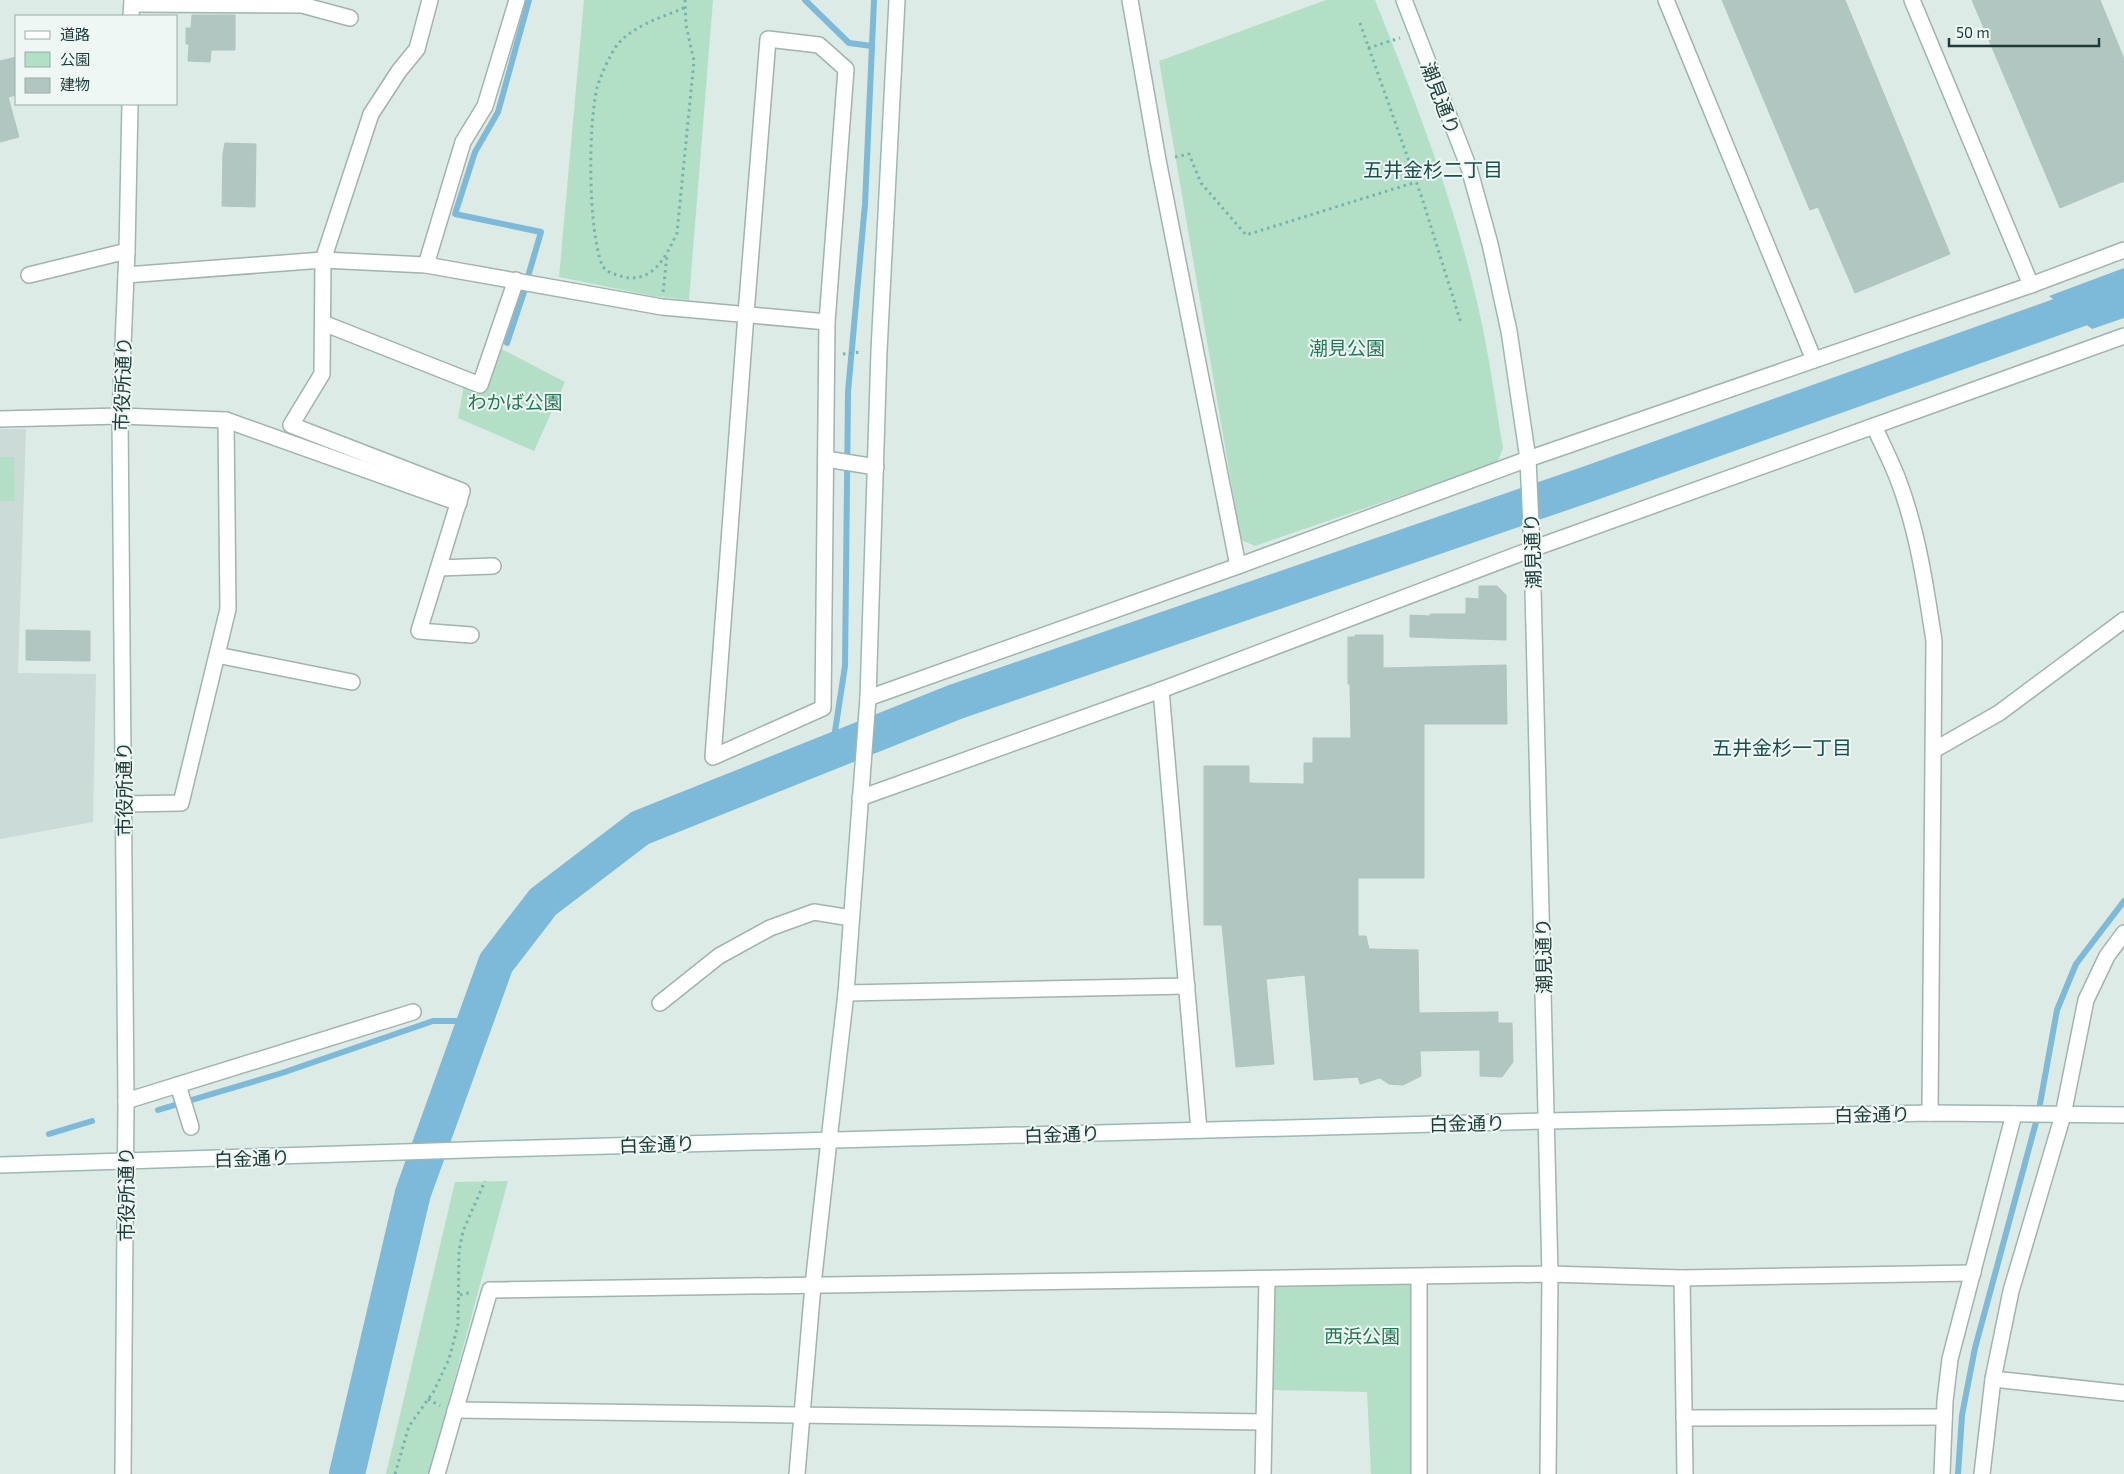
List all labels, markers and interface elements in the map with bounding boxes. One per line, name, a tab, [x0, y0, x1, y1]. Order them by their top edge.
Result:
legend	[15, 15, 178, 105]
scale bar	[1949, 15, 2099, 47]
text: 50 m	[1956, 23, 1990, 41]
text: 道路	[60, 25, 90, 43]
text: 公園	[60, 50, 90, 68]
street label: 潮見通り	[1417, 58, 1465, 138]
text: 建物	[60, 75, 90, 93]
district label: 五井金杉二丁目	[1363, 157, 1503, 181]
street label: 市役所通り	[109, 336, 135, 432]
park label: 潮見公園	[1309, 336, 1385, 359]
park label: わかば公園	[467, 390, 563, 413]
street label: 潮見通り	[1519, 513, 1545, 589]
district label: 五井金杉一丁目	[1712, 735, 1852, 759]
street label: 市役所通り	[112, 741, 135, 837]
street label: 潮見通り	[1531, 918, 1555, 994]
street label: 白金通り	[1834, 1102, 1910, 1126]
street label: 白金通り	[1429, 1111, 1505, 1135]
street label: 白金通り	[1024, 1121, 1100, 1147]
street label: 白金通り	[619, 1131, 695, 1157]
street label: 白金通り	[214, 1145, 290, 1171]
street label: 市役所通り	[114, 1146, 137, 1242]
park label: 西浜公園	[1324, 1324, 1400, 1347]

